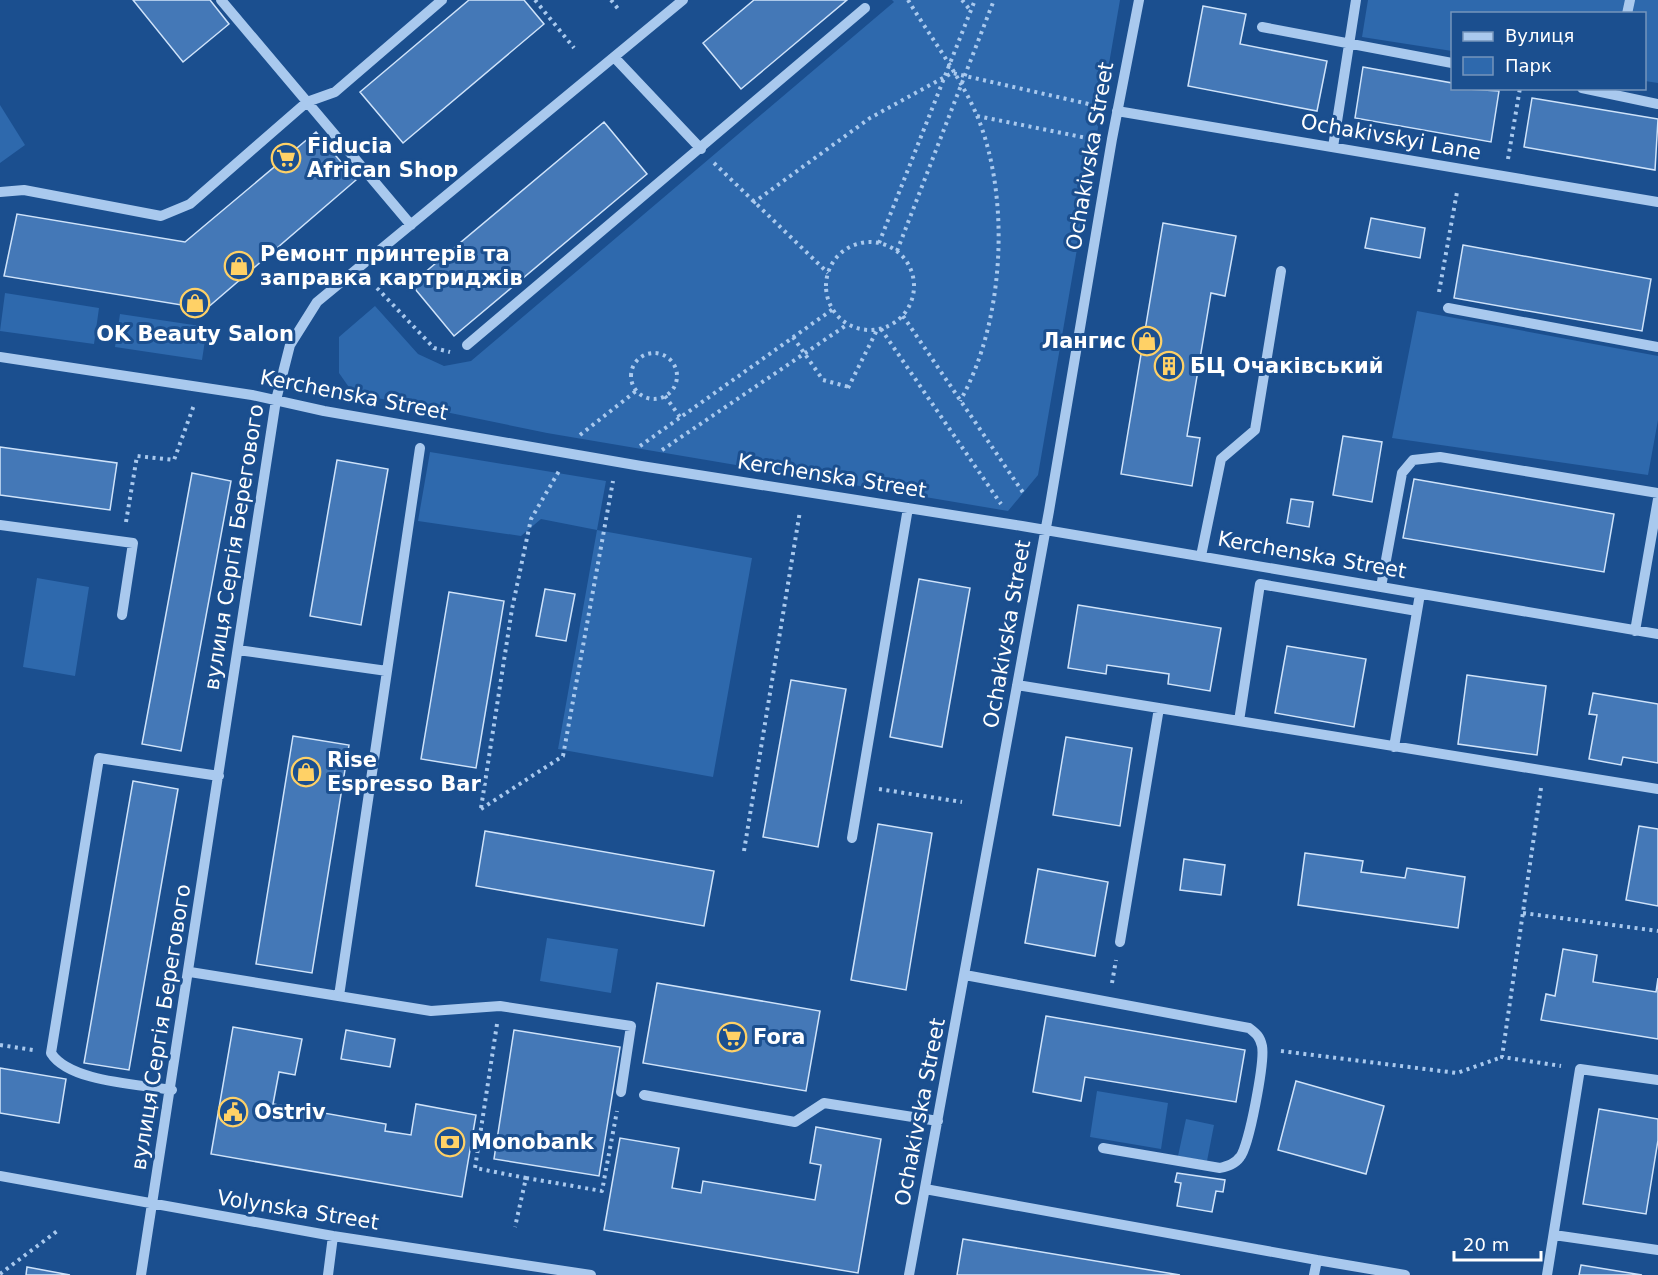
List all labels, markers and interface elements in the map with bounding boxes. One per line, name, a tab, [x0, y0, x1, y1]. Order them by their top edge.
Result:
legend	[1451, 12, 1646, 90]
text: Вулиця	[1505, 25, 1574, 46]
text: Парк	[1505, 55, 1552, 76]
street label: Ochakivska Street	[1062, 60, 1118, 252]
street label: Ochakivskyi Lane	[1299, 109, 1483, 165]
place label: Fiducia African Shop	[307, 134, 458, 182]
supermarket icon: Fiducia African Shop	[270, 142, 302, 174]
place label: Ремонт принтерів та заправка картриджів	[260, 242, 523, 290]
shop icon: Ремонт принтерів та заправка картриджів	[223, 250, 255, 282]
shop icon: OK Beauty Salon	[179, 287, 211, 319]
place label: OK Beauty Salon	[96, 322, 294, 346]
shop icon: Лангис	[1131, 325, 1163, 357]
place label: Лангис	[1042, 329, 1126, 353]
building icon: БЦ Очаківський	[1153, 350, 1185, 382]
place label: БЦ Очаківський	[1190, 354, 1383, 378]
street label: Kerchenska Street	[258, 365, 450, 425]
street label: вулиця Сергія Берегового	[200, 402, 268, 692]
street label: Kerchenska Street	[736, 449, 928, 503]
street label: Kerchenska Street	[1216, 527, 1408, 583]
street label: Ochakivska Street	[979, 538, 1035, 730]
place label: Rise Espresso Bar	[327, 748, 481, 796]
shop icon: Rise Espresso Bar	[290, 756, 322, 788]
street label: вулиця Сергія Берегового	[127, 882, 195, 1172]
street label: Ochakivska Street	[890, 1016, 950, 1208]
supermarket icon: Fora	[716, 1021, 748, 1053]
place label: Fora	[753, 1025, 805, 1049]
public building icon: Ostriv	[217, 1096, 249, 1128]
place label: Ostriv	[254, 1100, 326, 1124]
bank icon: Monobank	[434, 1126, 466, 1158]
place label: Monobank	[471, 1130, 595, 1154]
street label: Volynska Street	[216, 1185, 380, 1235]
scale bar	[1454, 1224, 1541, 1262]
text: 20 m	[1463, 1234, 1509, 1255]

